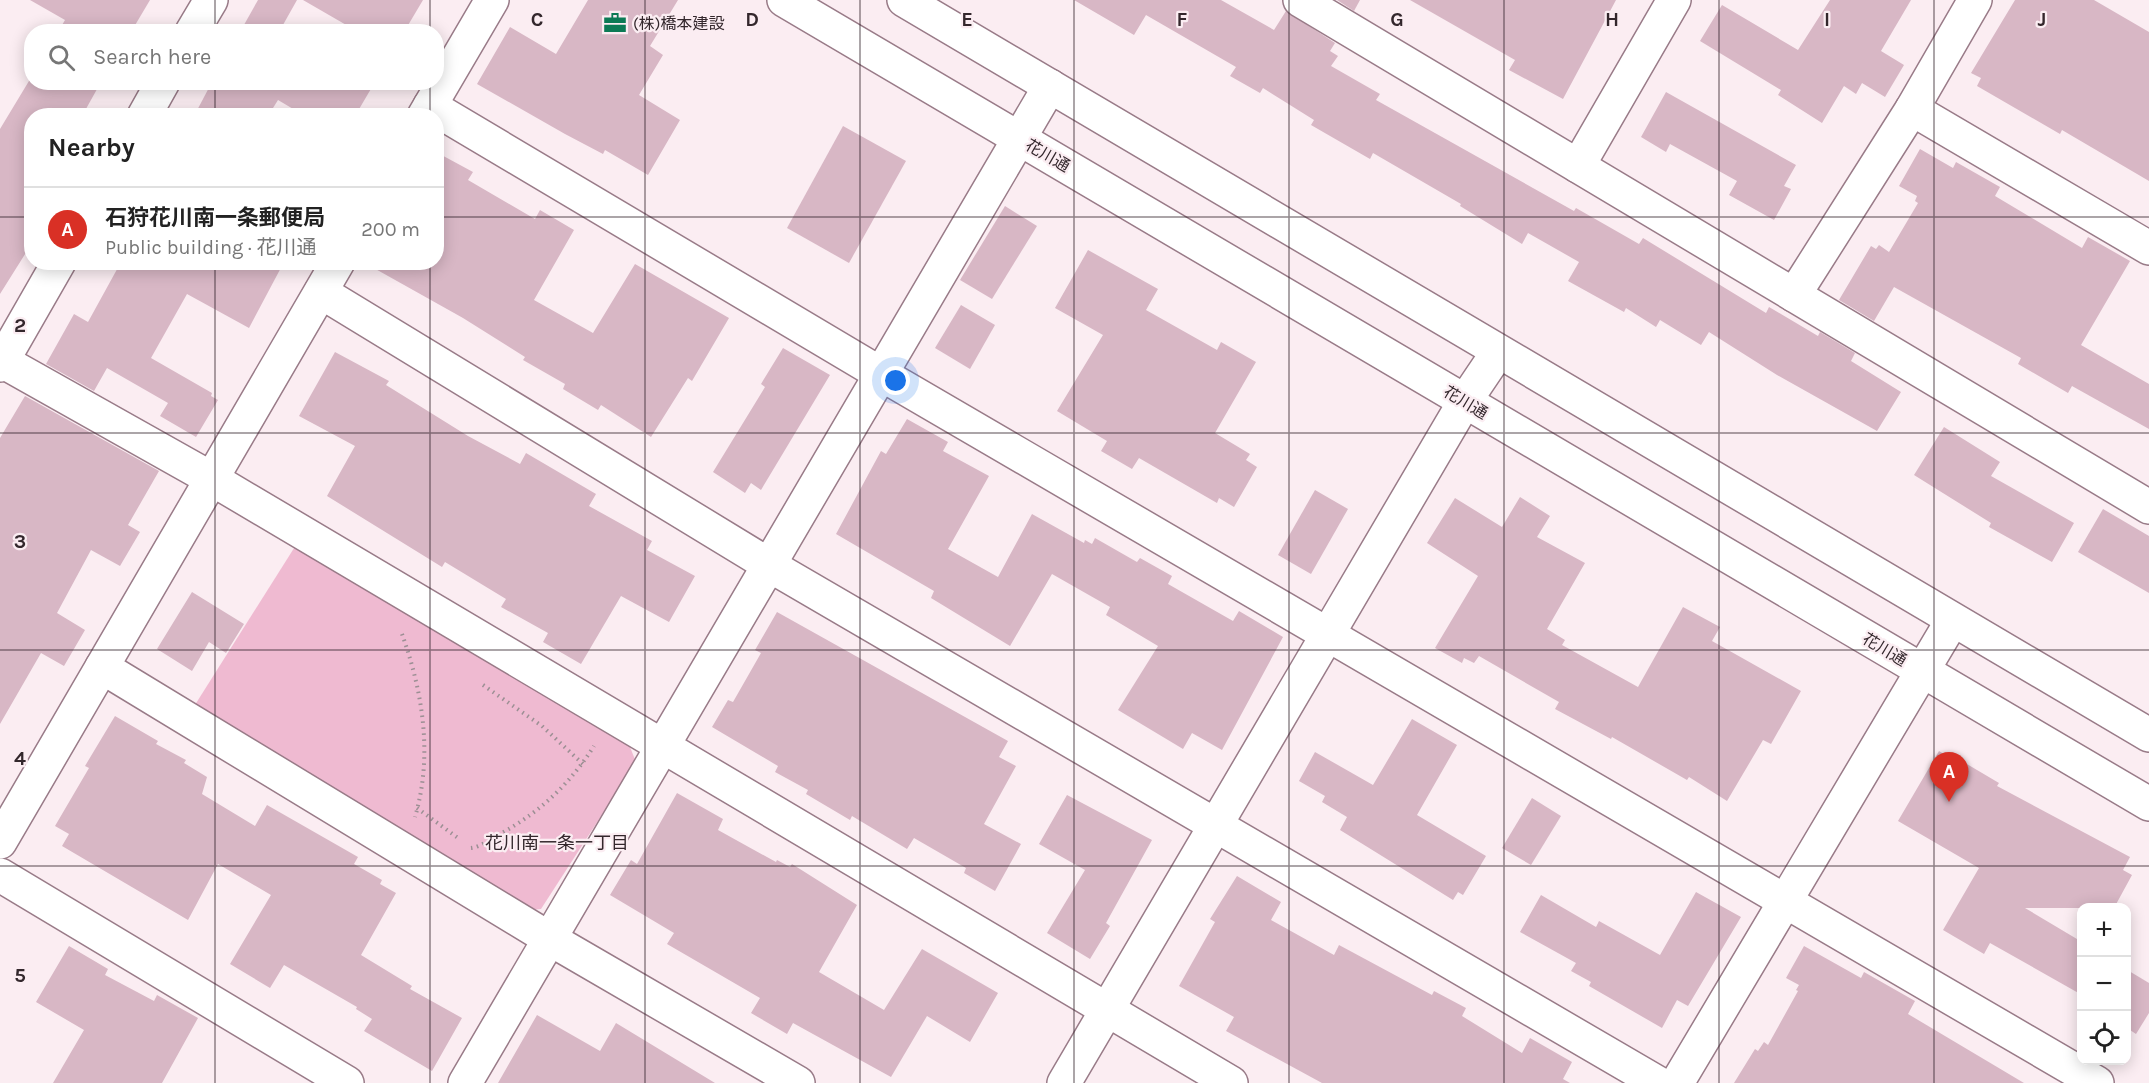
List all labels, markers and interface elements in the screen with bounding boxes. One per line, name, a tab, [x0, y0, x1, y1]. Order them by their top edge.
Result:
text: C	[531, 8, 543, 31]
text: D	[745, 8, 759, 31]
text: E	[961, 8, 973, 31]
text: F	[1177, 8, 1188, 31]
text: G	[1390, 8, 1404, 31]
text: H	[1605, 8, 1619, 31]
text: I	[1824, 8, 1830, 31]
text: J	[2038, 8, 2046, 31]
office icon: (株)橋本建設	[602, 10, 628, 36]
place label: (株)橋本建設	[633, 14, 724, 33]
search box	[24, 24, 444, 90]
icon: search	[45, 41, 78, 74]
text: Search here	[93, 44, 211, 70]
text: Nearby	[48, 132, 135, 163]
street label: 花川通	[1022, 135, 1073, 176]
text: 石狩花川南一条郵便局	[105, 205, 325, 231]
text: A	[61, 218, 74, 241]
text: 200 m	[361, 218, 420, 241]
text: Public building · 花川通	[105, 236, 316, 259]
text: 2	[14, 314, 26, 337]
your location	[881, 366, 910, 395]
street label: 花川通	[1440, 382, 1491, 423]
text: 3	[14, 530, 26, 553]
street label: 花川通	[1859, 629, 1910, 670]
text: 4	[14, 747, 26, 770]
pin: A	[1930, 752, 1968, 802]
district label: 花川南一条一丁目	[485, 832, 629, 854]
map controls	[2077, 903, 2131, 1065]
button: +	[2077, 903, 2131, 957]
button: −	[2077, 957, 2131, 1011]
text: 5	[14, 964, 26, 987]
button: locate	[2077, 1011, 2131, 1065]

